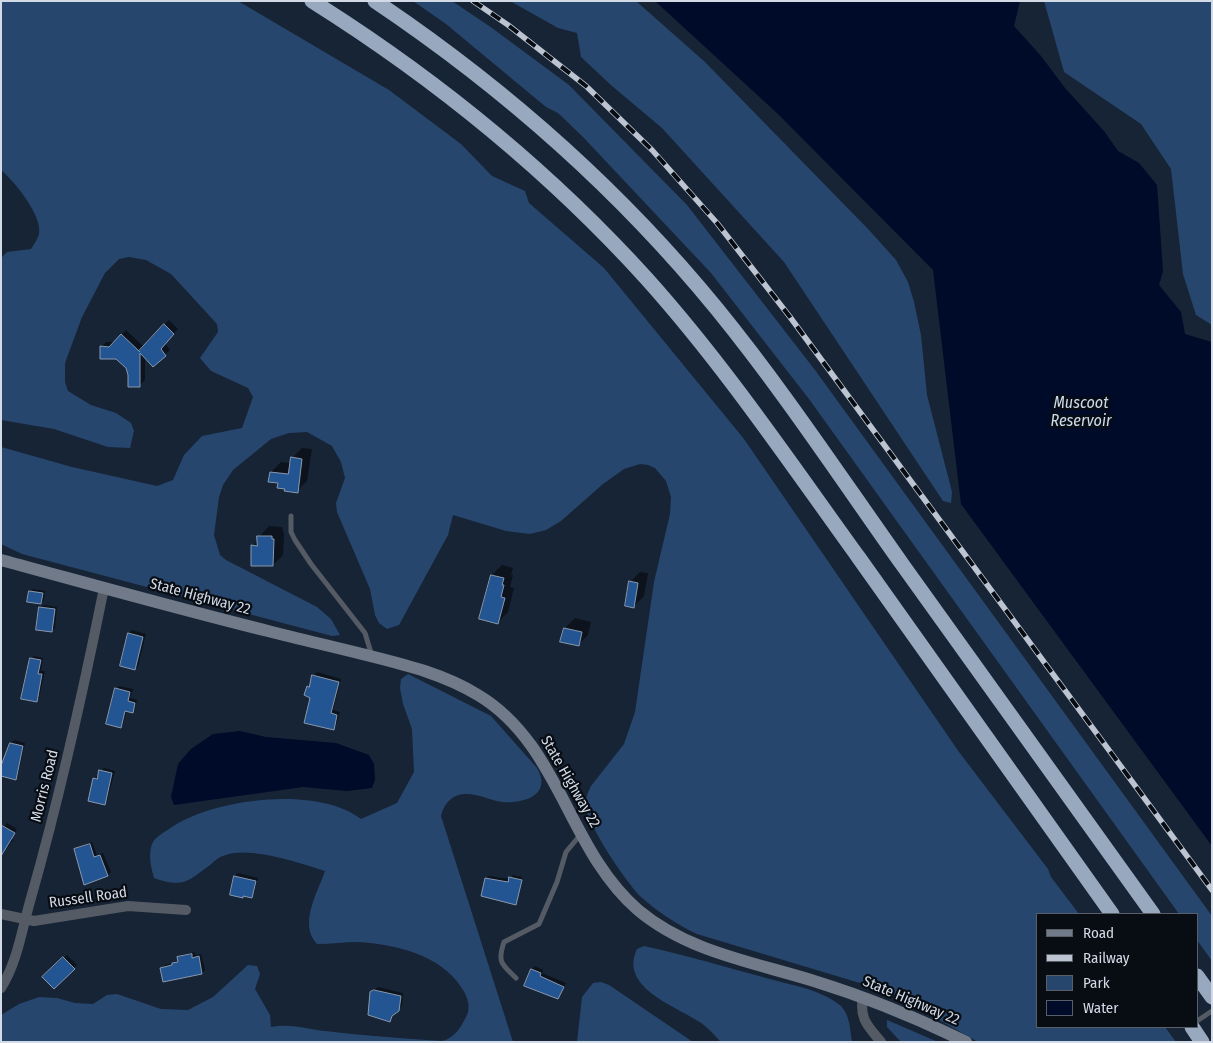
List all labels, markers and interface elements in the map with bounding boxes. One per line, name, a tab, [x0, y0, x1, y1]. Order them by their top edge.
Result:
water label: Muscoot Reservoir	[1051, 394, 1111, 432]
street label: State Highway 22	[148, 575, 252, 619]
street label: State Highway 22	[536, 733, 604, 831]
street label: Morris Road	[27, 748, 63, 824]
street label: Russell Road	[48, 884, 128, 912]
legend	[1036, 913, 1198, 1028]
text: Road	[1083, 924, 1114, 942]
text: Railway	[1083, 949, 1130, 967]
street label: State Highway 22	[860, 973, 962, 1029]
text: Park	[1083, 974, 1110, 992]
text: Water	[1083, 999, 1118, 1017]

